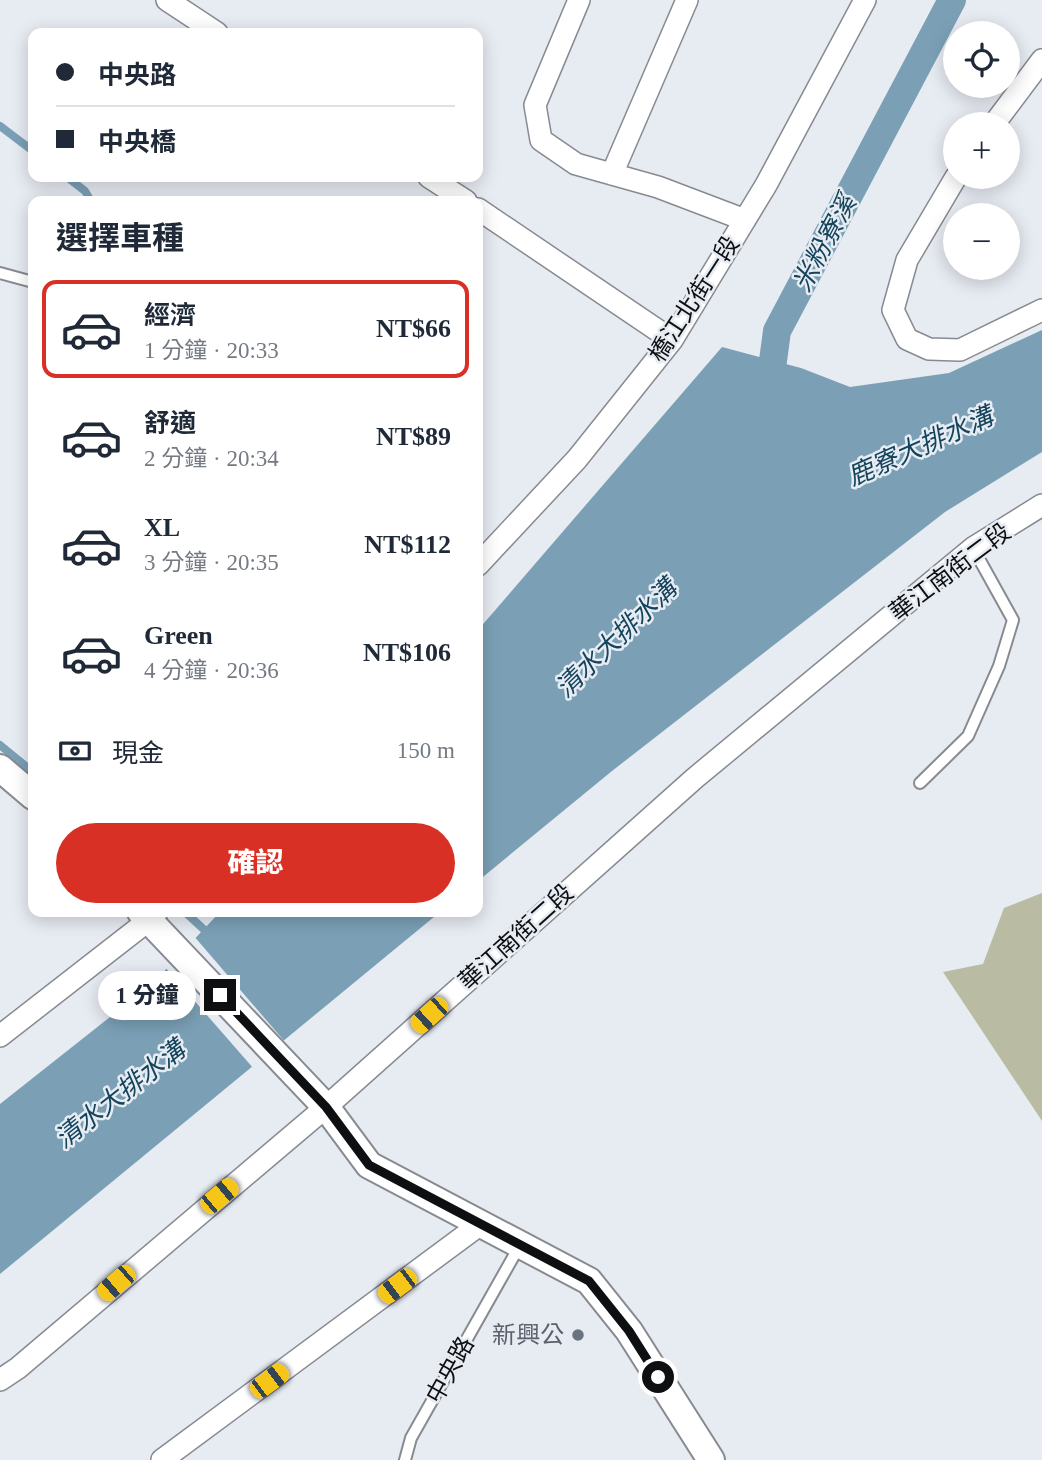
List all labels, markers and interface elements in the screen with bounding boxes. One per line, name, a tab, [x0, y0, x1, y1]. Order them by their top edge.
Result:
map controls	[943, 21, 1020, 280]
button: locate	[943, 21, 1020, 98]
text: 中央路	[98, 61, 176, 90]
button: +	[943, 112, 1020, 189]
text: 中央橋	[98, 128, 176, 157]
water label: 米粉寮溪	[787, 187, 864, 296]
button: −	[943, 203, 1020, 280]
text: 選擇車種	[56, 220, 184, 256]
street label: 橋江北街一段	[644, 232, 744, 366]
icon: car	[60, 298, 123, 361]
text: 經濟	[144, 301, 196, 330]
text: NT$66	[376, 314, 451, 343]
text: 1 分鐘 · 20:33	[144, 338, 279, 363]
water label: 鹿寮大排水溝	[843, 400, 1001, 491]
icon: car	[60, 406, 123, 469]
text: 舒適	[144, 409, 196, 438]
text: NT$89	[376, 422, 451, 451]
text: 2 分鐘 · 20:34	[144, 446, 279, 471]
text: XL	[144, 513, 180, 542]
icon: car	[60, 514, 123, 577]
street label: 華江南街二段	[885, 518, 1015, 626]
text: NT$112	[364, 530, 451, 559]
text: 3 分鐘 · 20:35	[144, 550, 279, 575]
water label: 清水大排水溝	[550, 571, 685, 703]
text: Green	[144, 621, 213, 650]
icon: car	[60, 622, 123, 685]
text: NT$106	[363, 638, 451, 667]
text: 4 分鐘 · 20:36	[144, 658, 279, 683]
icon: cash	[56, 732, 94, 770]
text: 150 m	[397, 738, 455, 763]
text: 現金	[112, 739, 164, 768]
button: 確認	[56, 823, 455, 903]
street label: 華江南街二段	[454, 879, 578, 995]
callout: 1 分鐘	[97, 970, 196, 1020]
route end	[204, 979, 236, 1011]
text: 1 分鐘	[115, 983, 179, 1008]
car	[407, 993, 452, 1037]
water label: 清水大排水溝	[50, 1032, 194, 1154]
car	[197, 1174, 242, 1218]
car	[94, 1261, 139, 1305]
car	[374, 1265, 421, 1307]
place label: 新興公	[492, 1322, 564, 1348]
marker: 新興公	[570, 1327, 586, 1343]
street label: 中央路	[421, 1332, 479, 1408]
car	[246, 1360, 293, 1402]
route start	[642, 1361, 674, 1393]

